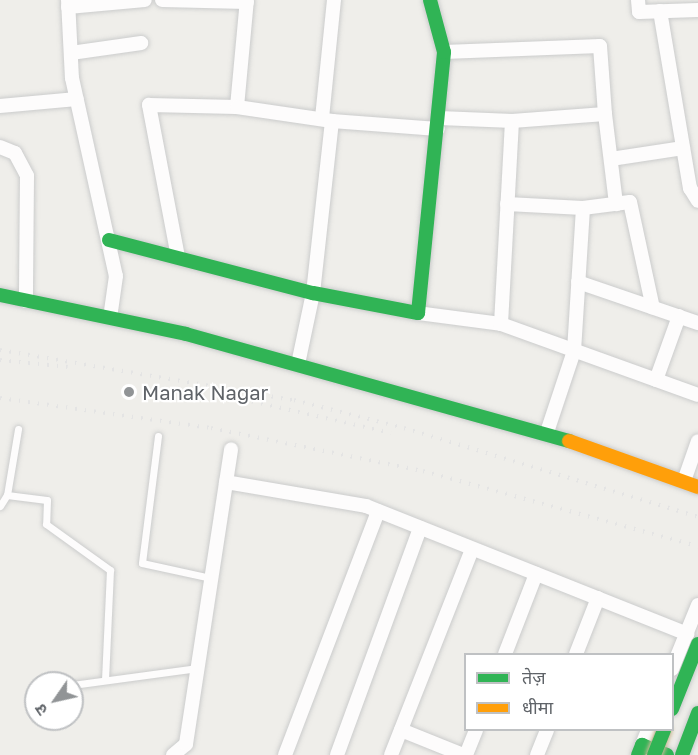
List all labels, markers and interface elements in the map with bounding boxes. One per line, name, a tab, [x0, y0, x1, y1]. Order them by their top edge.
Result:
place label: Manak Nagar	[142, 380, 268, 404]
marker: Manak Nagar	[120, 383, 138, 401]
legend	[464, 653, 674, 731]
text: तेज़	[522, 666, 546, 688]
north arrow	[24, 671, 84, 731]
text: धीमा	[522, 696, 553, 718]
text: उ	[30, 700, 52, 719]

